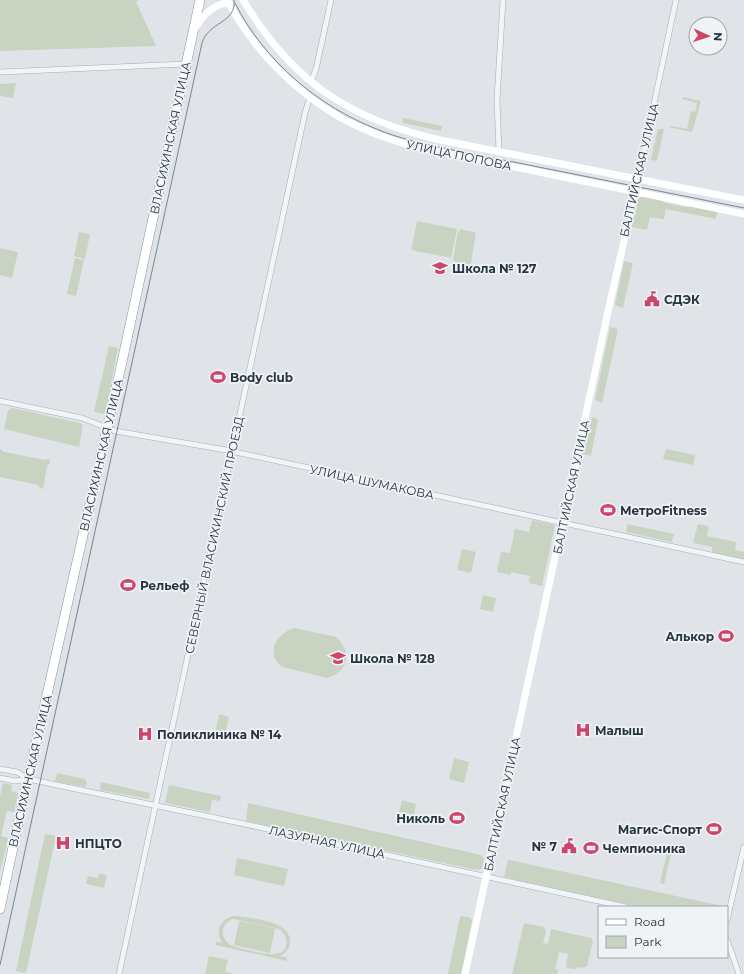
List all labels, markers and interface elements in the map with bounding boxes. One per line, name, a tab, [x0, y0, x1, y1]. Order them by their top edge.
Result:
north arrow	[688, 16, 728, 56]
text: N	[711, 32, 725, 41]
street label: ВЛАСИХИНСКАЯ УЛИЦА	[146, 60, 194, 216]
street label: БАЛТИЙСКАЯ УЛИЦА	[616, 101, 662, 238]
street label: УЛИЦА ПОПОВА	[405, 137, 513, 174]
school or university icon: Школа № 127	[431, 259, 449, 277]
place label: Школа № 127	[452, 261, 537, 276]
public building icon: СДЭК	[643, 290, 661, 308]
place label: СДЭК	[664, 292, 700, 307]
sports icon: Body club	[209, 368, 227, 386]
place label: Body club	[230, 370, 293, 385]
street label: ВЛАСИХИНСКАЯ УЛИЦА	[76, 377, 126, 533]
street label: СЕВЕРНЫЙ ВЛАСИХИНСКИЙ ПРОЕЗД	[181, 414, 247, 655]
street label: БАЛТИЙСКАЯ УЛИЦА	[549, 418, 593, 556]
street label: УЛИЦА ШУМАКОВА	[308, 461, 436, 503]
sports icon: МетроFitness	[599, 501, 617, 519]
place label: МетроFitness	[620, 503, 707, 518]
sports icon: Рельеф	[119, 576, 137, 594]
place label: Рельеф	[140, 578, 189, 593]
sports icon: Алькор	[717, 627, 735, 645]
place label: Алькор	[665, 629, 714, 644]
school or university icon: Школа № 128	[329, 649, 347, 667]
place label: Школа № 128	[350, 651, 435, 666]
street label: ВЛАСИХИНСКАЯ УЛИЦА	[5, 693, 55, 849]
hospital icon: Малыш	[574, 721, 592, 739]
place label: Малыш	[595, 723, 644, 738]
hospital icon: Поликлиника № 14	[136, 725, 154, 743]
place label: Поликлиника № 14	[157, 727, 282, 742]
street label: БАЛТИЙСКАЯ УЛИЦА	[480, 735, 524, 873]
sports icon: Николь	[448, 809, 466, 827]
place label: Николь	[396, 811, 445, 826]
sports icon: Магис-Спорт	[705, 820, 723, 838]
street label: ЛАЗУРНАЯ УЛИЦА	[268, 822, 387, 862]
place label: Магис-Спорт	[618, 822, 703, 837]
hospital icon: НПЦТО	[54, 834, 72, 852]
place label: НПЦТО	[75, 836, 122, 851]
public building icon: № 7	[560, 837, 578, 855]
place label: № 7	[532, 839, 558, 854]
sports icon: Чемпионика	[582, 839, 600, 857]
place label: Чемпионика	[603, 841, 686, 856]
legend	[598, 906, 728, 958]
text: Road	[634, 914, 665, 929]
text: Park	[634, 934, 662, 949]

